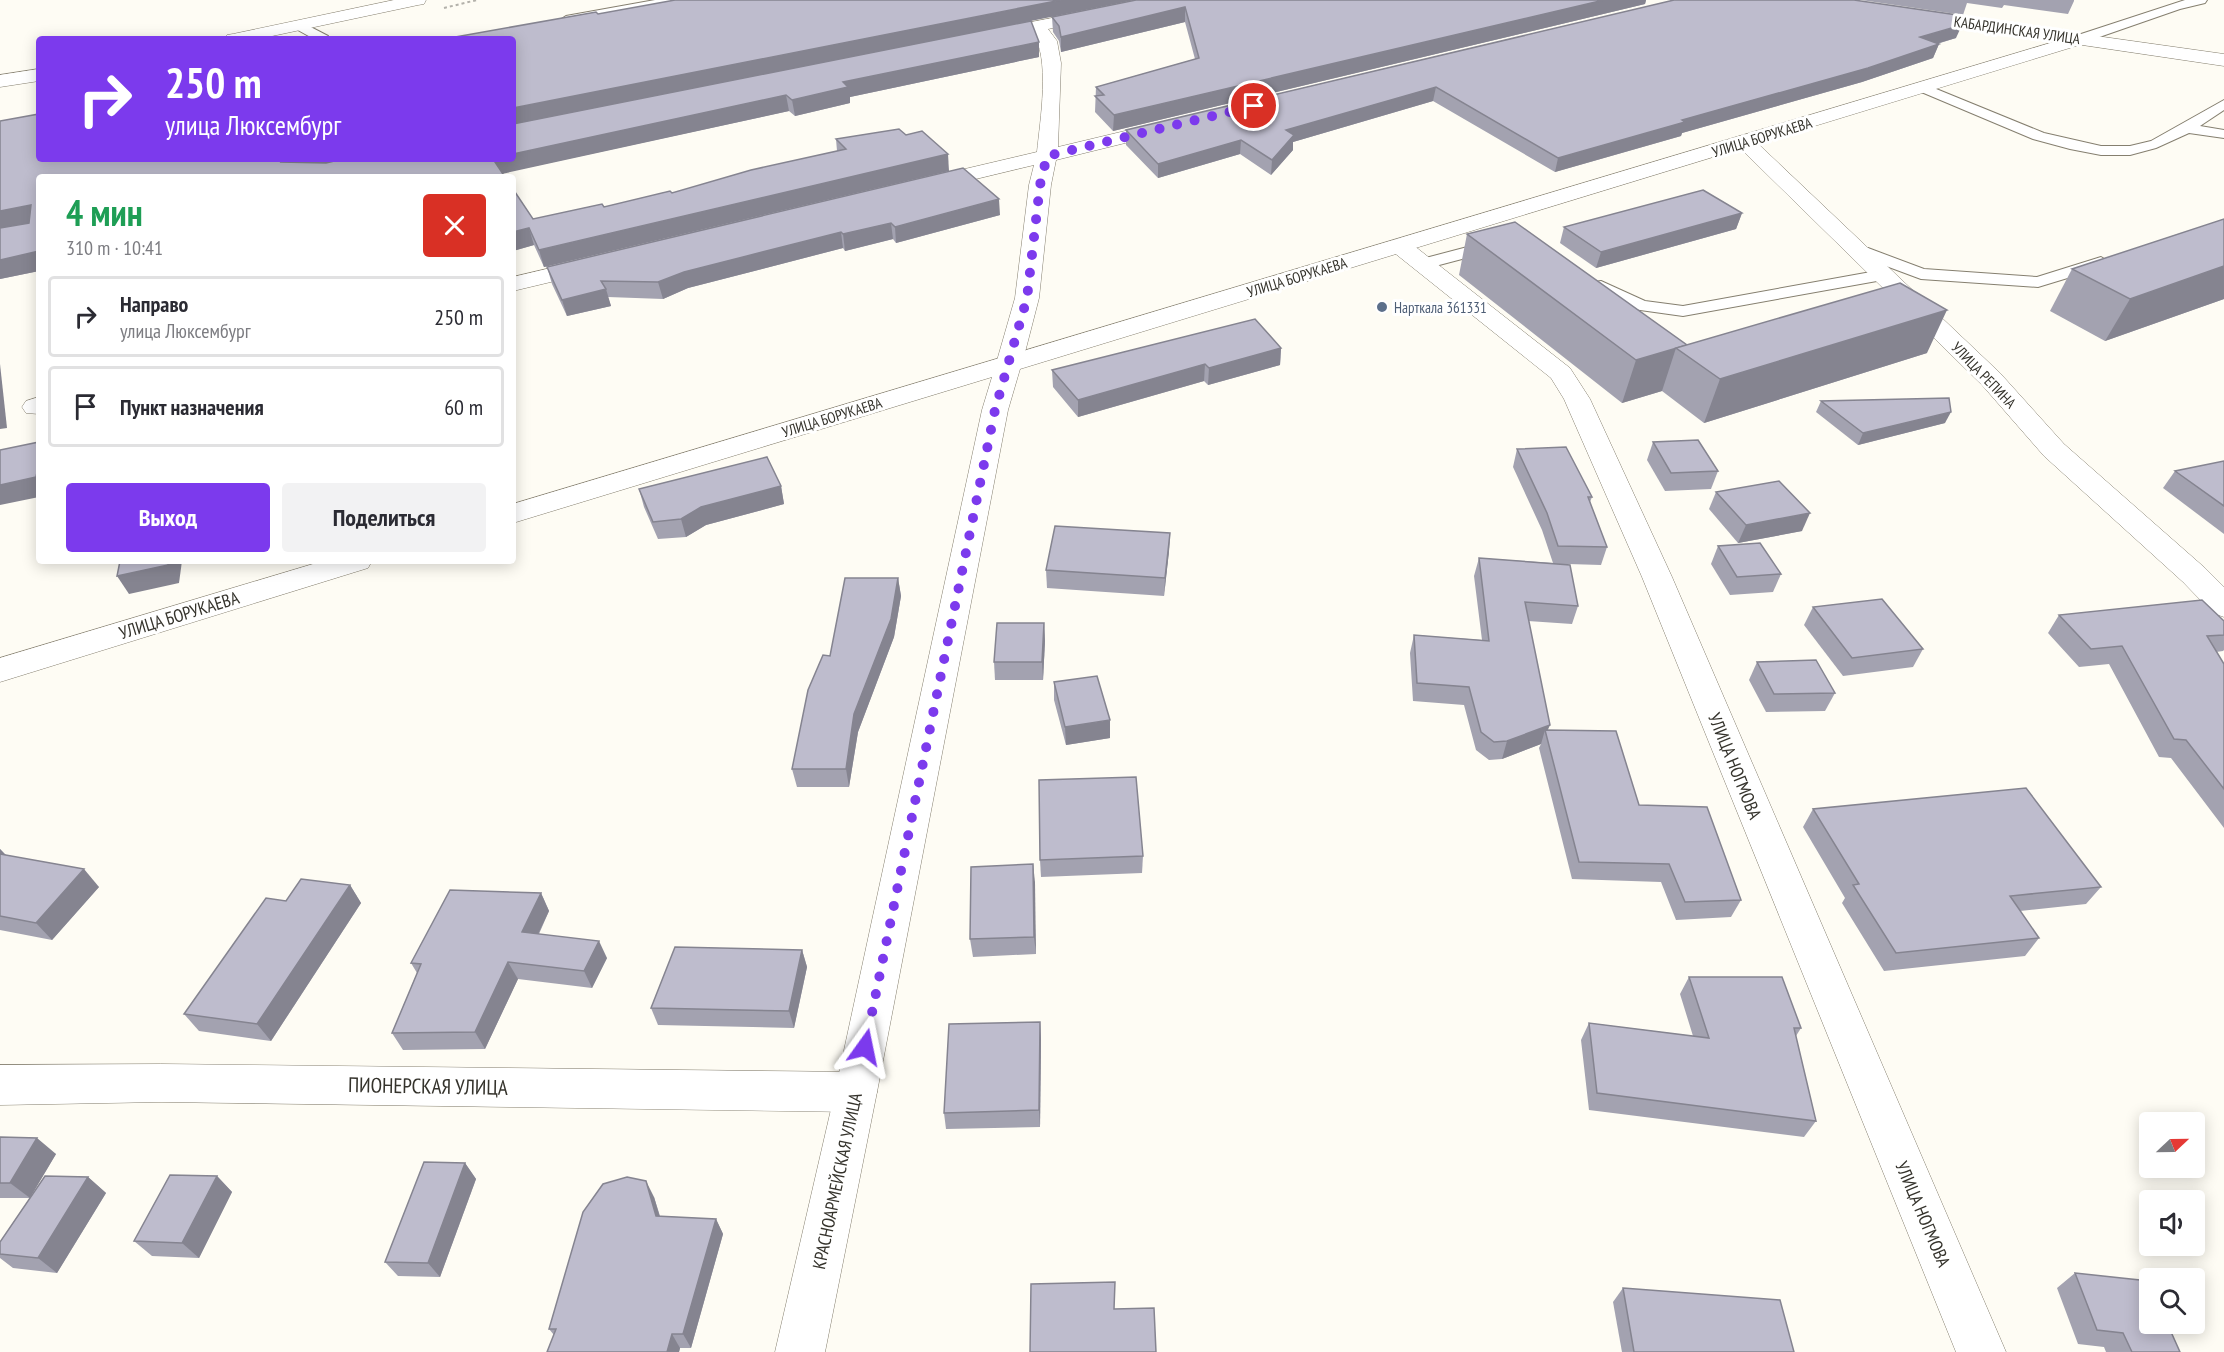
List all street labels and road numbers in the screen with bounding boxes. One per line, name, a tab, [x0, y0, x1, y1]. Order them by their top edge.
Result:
street label: КАБАРДИНСКАЯ УЛИЦА	[1953, 12, 2082, 48]
street label: УЛИЦА БОРУКАЕВА	[1710, 113, 1815, 161]
street label: УЛИЦА БОРУКАЕВА	[1245, 253, 1350, 301]
street label: УЛИЦА РЕПИНА	[1948, 338, 2021, 413]
street label: УЛИЦА БОРУКАЕВА	[780, 393, 885, 441]
street label: УЛИЦА БОРУКАЕВА	[116, 586, 242, 644]
street label: УЛИЦА НОГМОВА	[1703, 709, 1767, 823]
street label: ПИОНЕРСКАЯ УЛИЦА	[348, 1071, 508, 1101]
street label: КРАСНОАРМЕЙСКАЯ УЛИЦА	[807, 1090, 867, 1271]
street label: УЛИЦА НОГМОВА	[1890, 1158, 1956, 1271]

